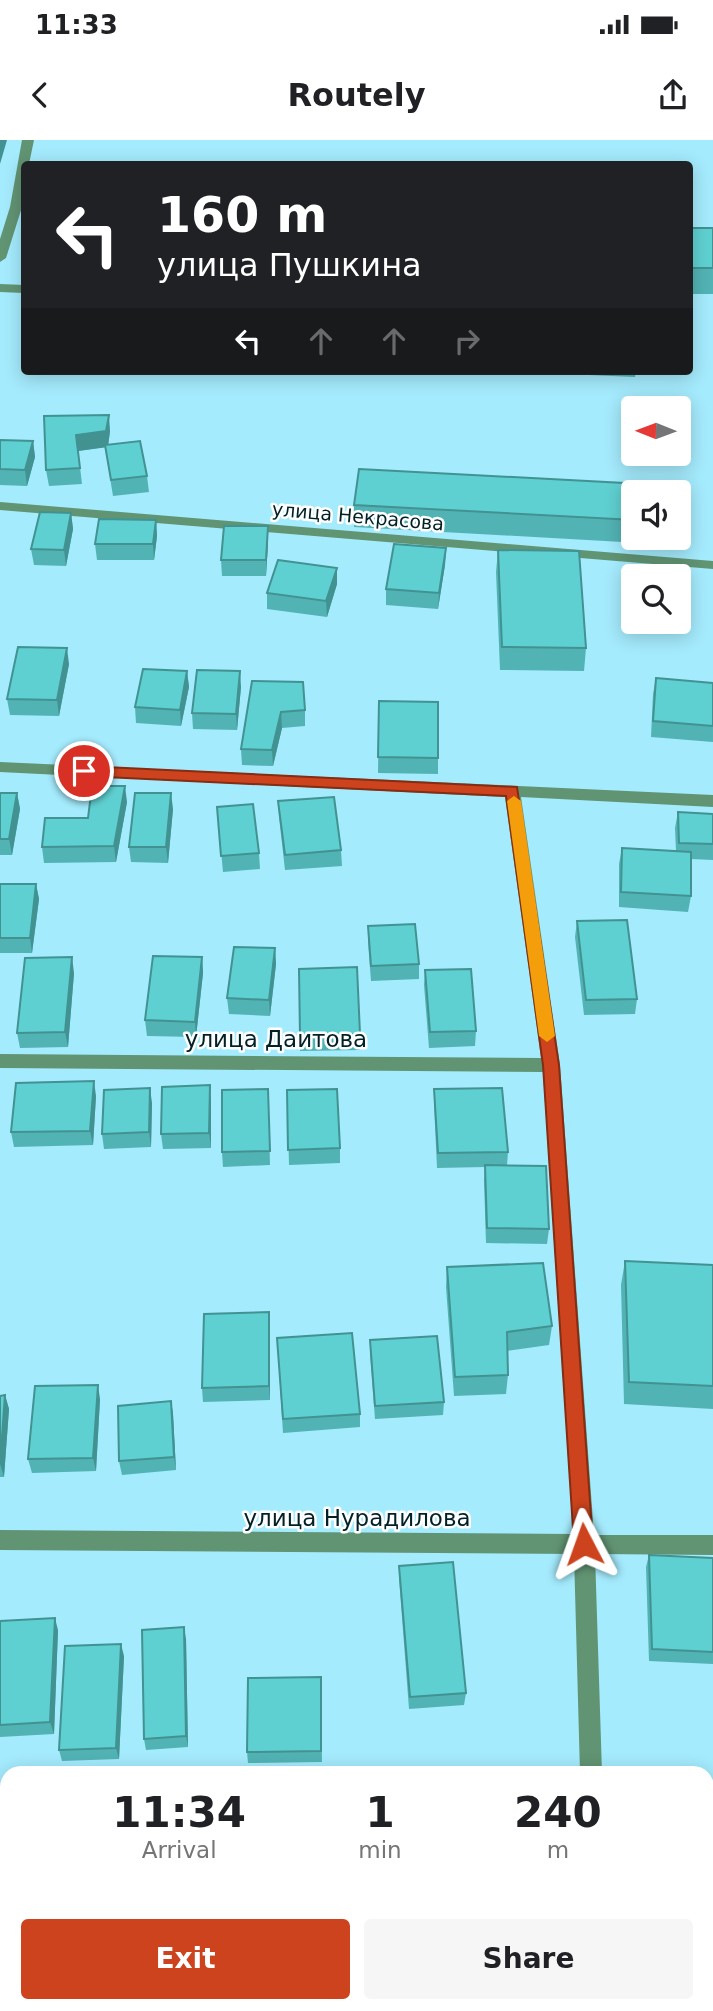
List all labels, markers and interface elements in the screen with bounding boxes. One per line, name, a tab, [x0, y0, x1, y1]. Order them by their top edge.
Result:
text: 11:33	[35, 10, 118, 40]
icon: back	[21, 76, 59, 114]
text: Routely	[287, 76, 426, 114]
icon: share	[654, 76, 692, 114]
text: 160 m	[157, 187, 327, 244]
icon: left	[42, 189, 133, 280]
text: улица Пушкина	[157, 246, 422, 284]
icon: left	[229, 322, 267, 360]
icon: ahead	[302, 322, 340, 360]
icon: ahead	[375, 322, 413, 360]
icon: right	[448, 322, 486, 360]
north arrow	[621, 396, 691, 466]
map controls	[621, 396, 691, 634]
button: sound	[621, 480, 691, 550]
street label: улица Некрасова	[271, 498, 445, 534]
button: search	[621, 564, 691, 634]
pin	[54, 741, 114, 801]
icon: arrive	[65, 752, 103, 790]
street label: улица Даитова	[185, 1026, 367, 1052]
street label: улица Нурадилова	[243, 1505, 471, 1531]
position arrow	[547, 1507, 621, 1581]
text: 11:34	[112, 1788, 246, 1837]
text: 1	[365, 1788, 395, 1837]
text: 240	[514, 1788, 602, 1837]
text: Arrival	[142, 1837, 217, 1863]
text: min	[358, 1837, 402, 1863]
text: m	[547, 1837, 569, 1863]
button: Exit	[21, 1919, 350, 1999]
button: Share	[364, 1919, 693, 1999]

